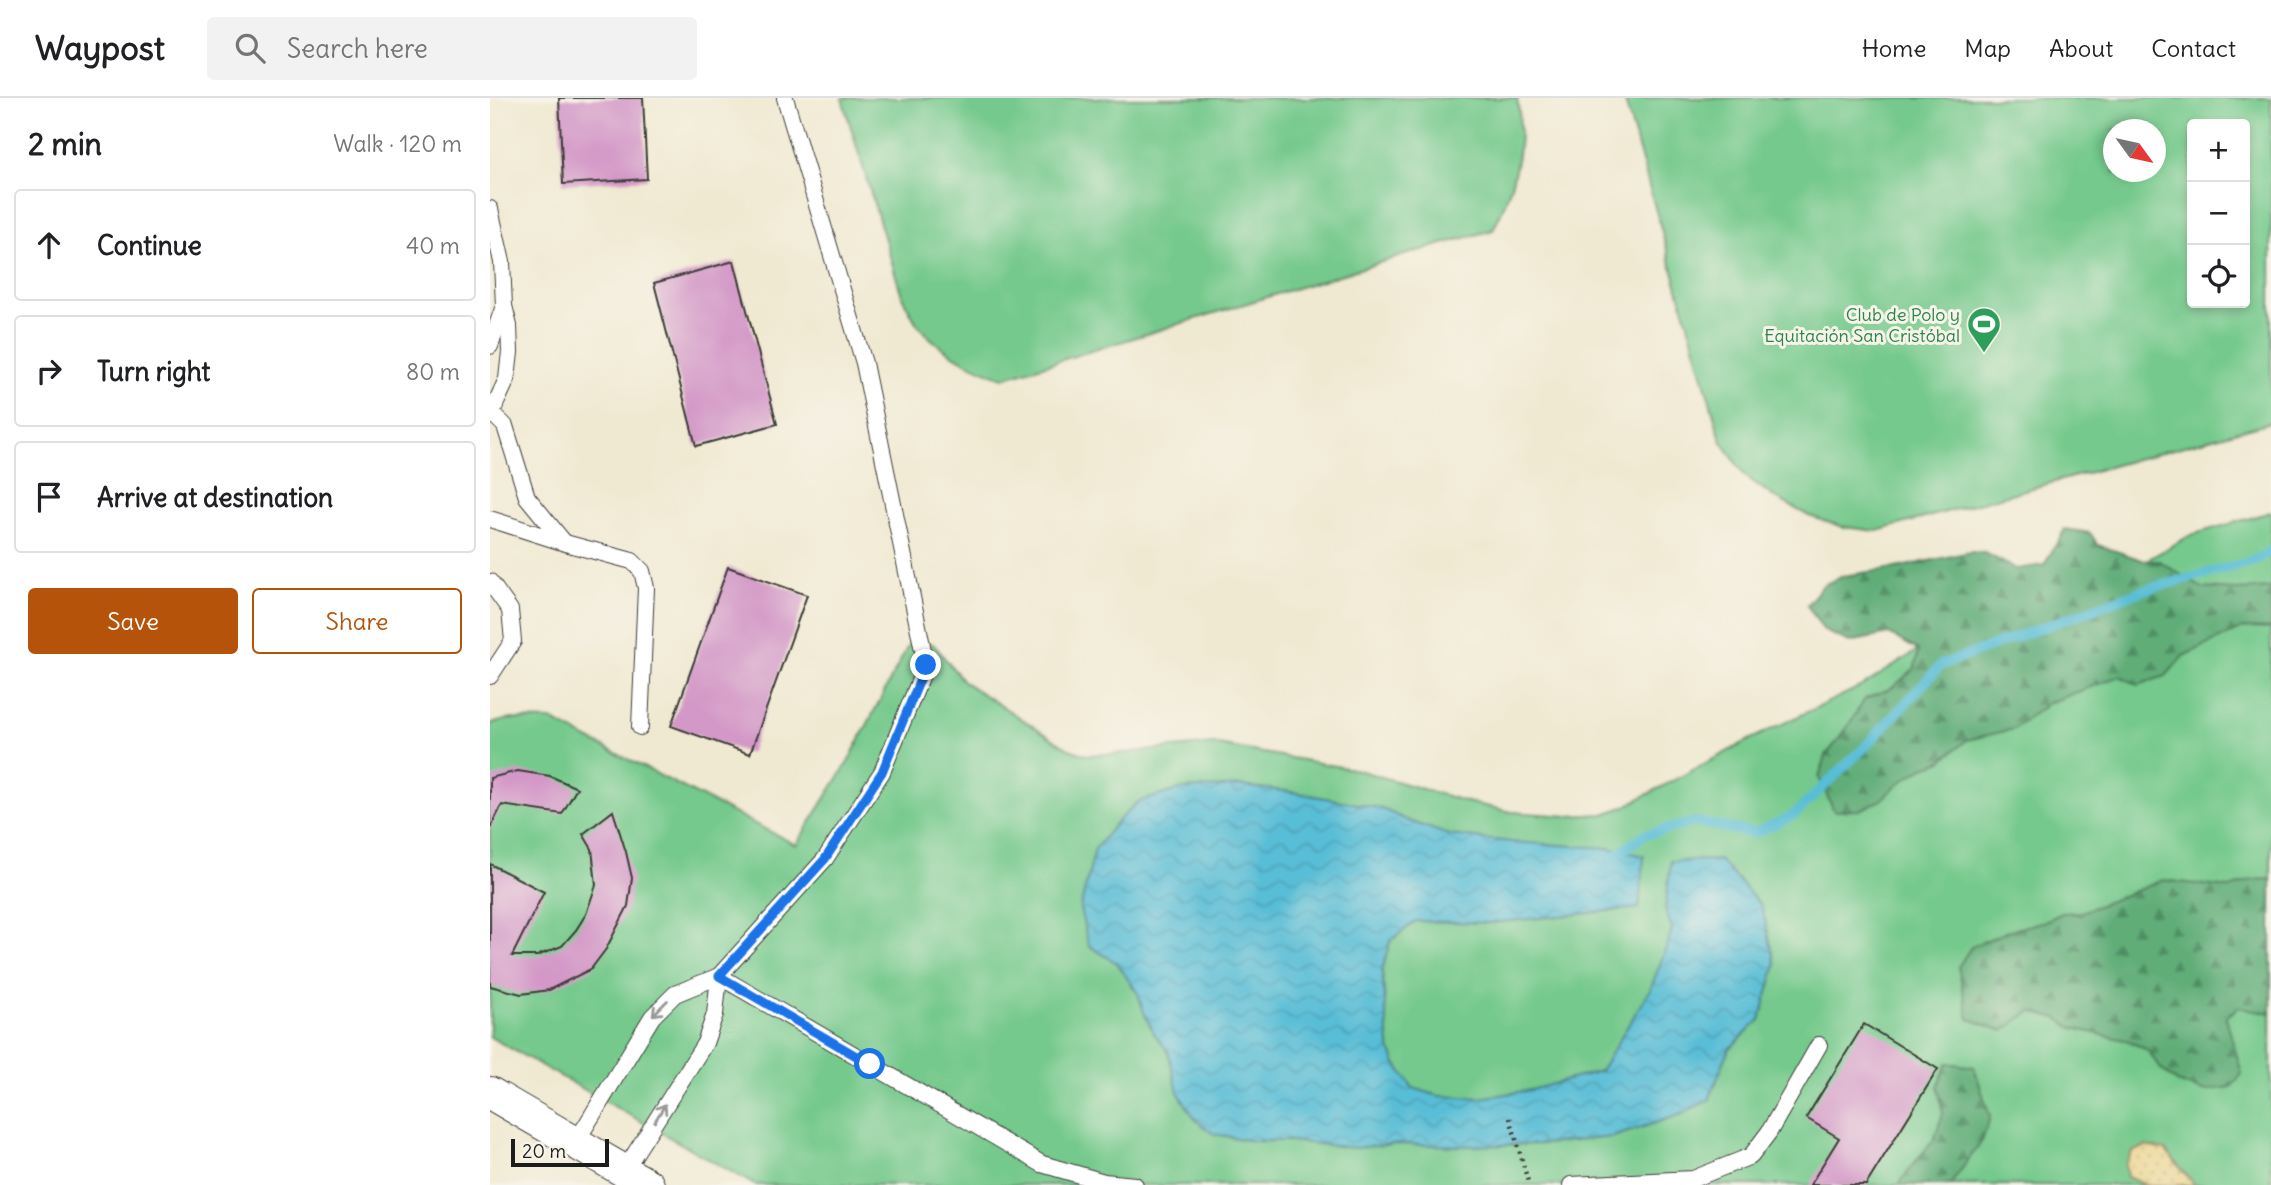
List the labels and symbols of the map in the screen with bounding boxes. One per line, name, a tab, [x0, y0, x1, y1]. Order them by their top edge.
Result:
north arrow	[2103, 119, 2166, 182]
place label: Club de Polo y Equitación San Cristóbal	[1764, 303, 1960, 347]
sports icon: Club de Polo y Equitación San Cristóbal	[1965, 305, 2003, 354]
route end	[910, 649, 941, 680]
one-way arrow	[652, 1000, 669, 1017]
route start	[854, 1048, 885, 1079]
one-way arrow	[653, 1104, 668, 1123]
scale bar	[511, 1136, 609, 1168]

